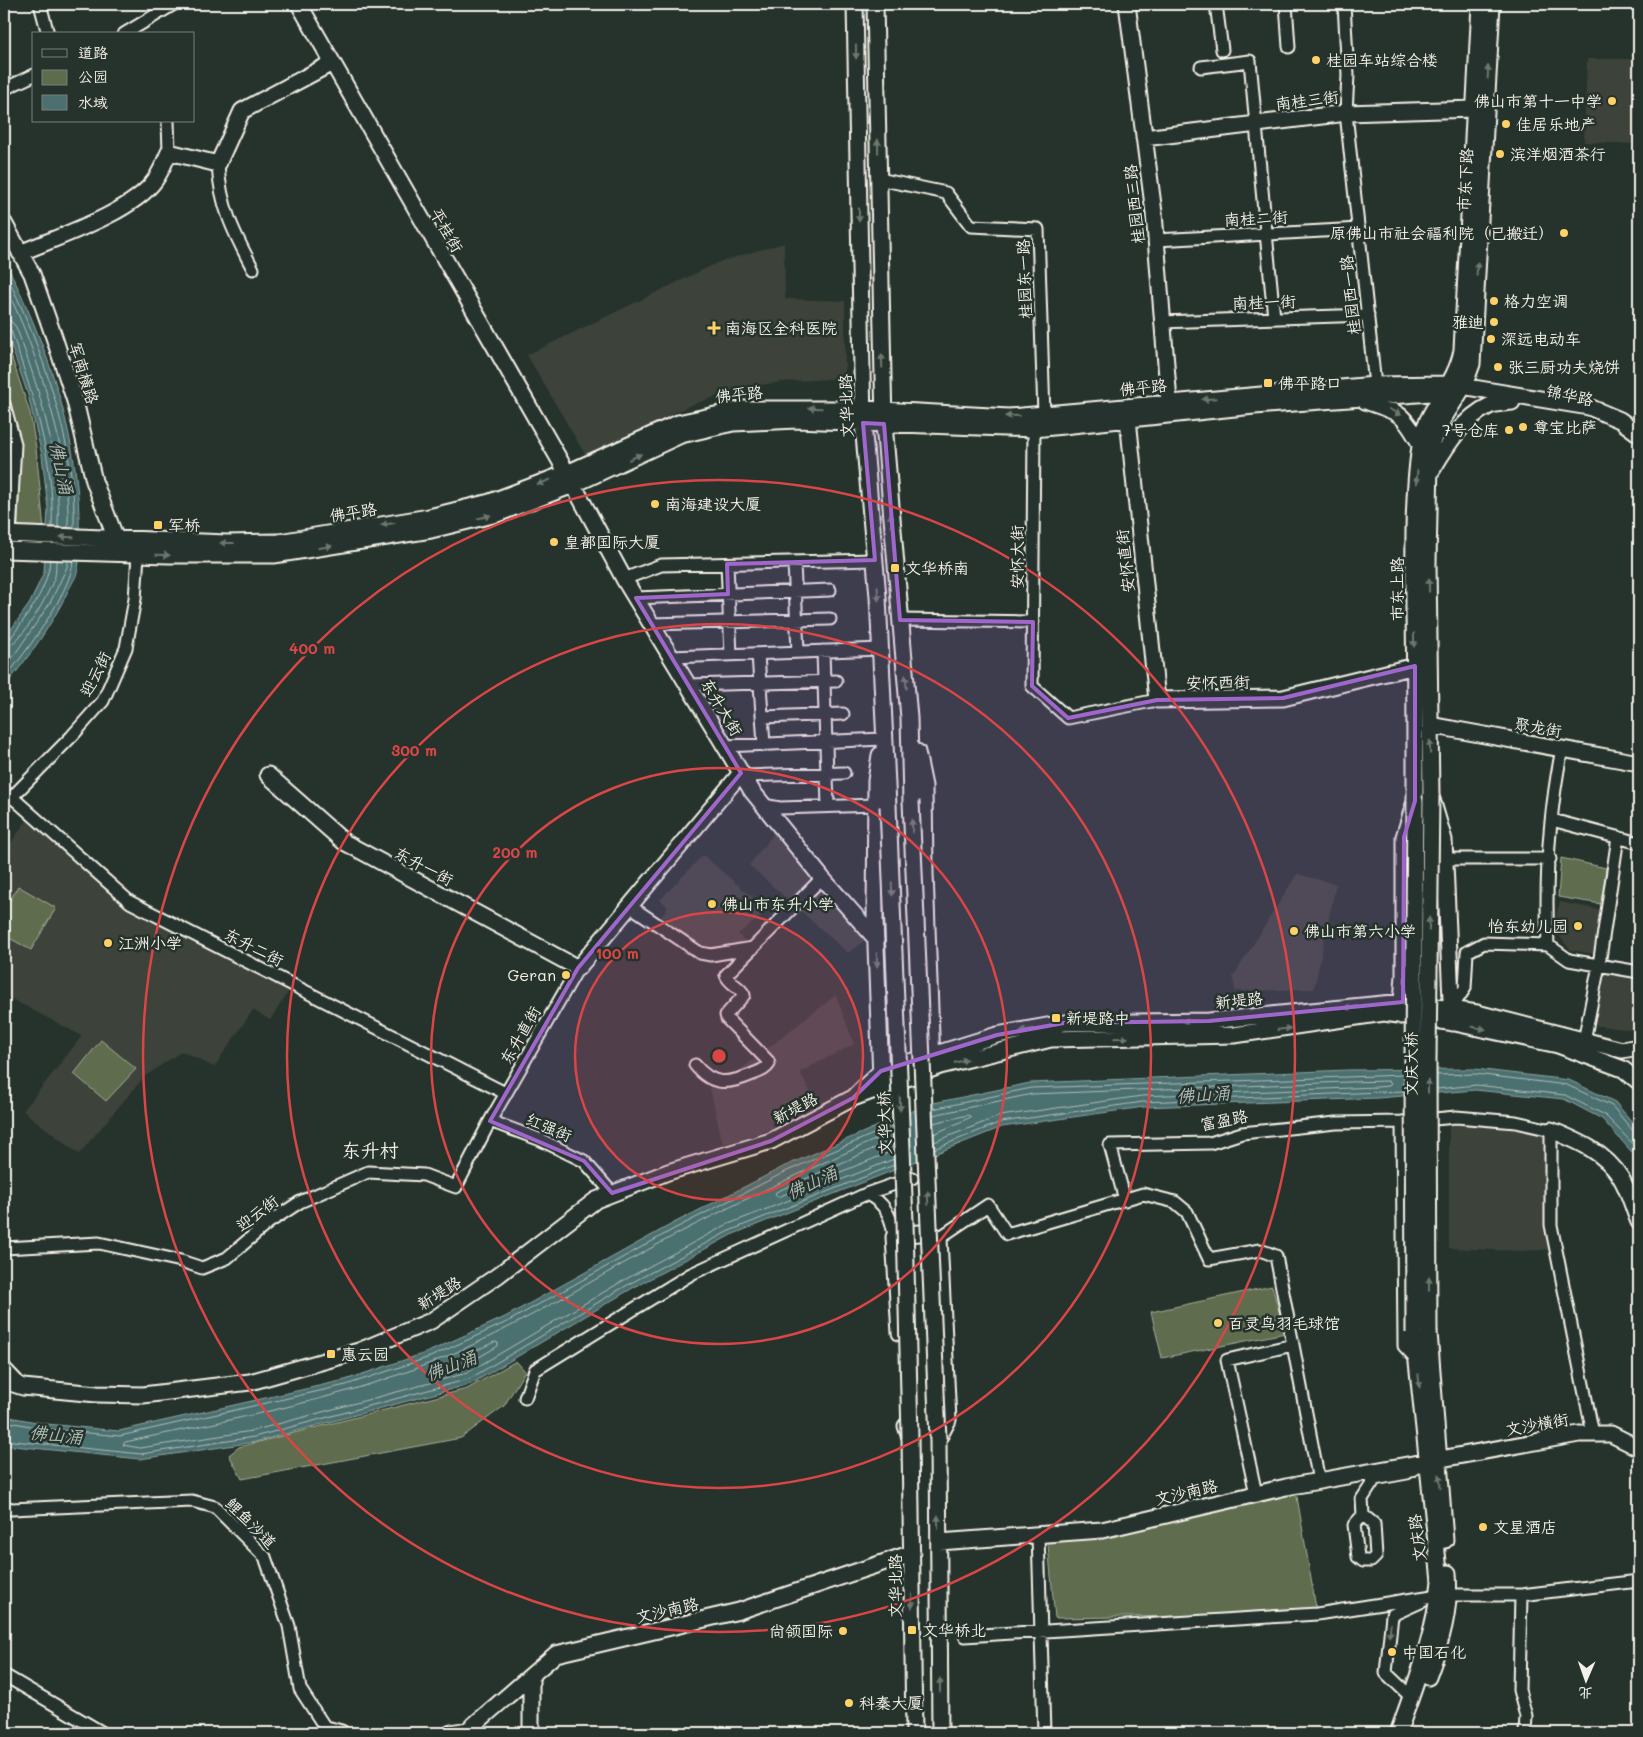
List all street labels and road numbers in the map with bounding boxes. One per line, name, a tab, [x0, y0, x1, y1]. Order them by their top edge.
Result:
street label: 南桂三街	[1274, 85, 1340, 114]
street label: 市东下路	[1452, 147, 1477, 212]
street label: 桂园西三路	[1119, 163, 1148, 245]
street label: 平桂街	[426, 204, 469, 256]
street label: 南桂二街	[1223, 205, 1288, 230]
street label: 桂园东一路	[1012, 239, 1035, 319]
street label: 桂园西一路	[1335, 254, 1364, 336]
street label: 南桂一街	[1232, 290, 1296, 313]
street label: 军南横路	[65, 339, 104, 407]
street label: 文华北路	[834, 374, 857, 438]
street label: 佛平路	[1118, 374, 1168, 399]
street label: 锦华路	[1544, 379, 1596, 410]
street label: 佛平路	[714, 381, 764, 406]
street label: 佛平路	[328, 497, 378, 526]
street label: 安怀大街	[1006, 525, 1027, 589]
street label: 安怀直街	[1111, 528, 1138, 594]
street label: 市东上路	[1386, 557, 1407, 621]
street label: 迎云街	[74, 648, 115, 700]
street label: 安怀西街	[1186, 670, 1250, 693]
street label: 东升大街	[697, 674, 748, 740]
street label: 聚龙街	[1513, 712, 1564, 741]
street label: 东升一街	[391, 841, 457, 890]
street label: 东升二街	[221, 923, 288, 970]
street label: 新堤路	[1214, 987, 1264, 1012]
street label: 东升直街	[494, 1002, 545, 1068]
street label: 文庆大桥	[1400, 1032, 1421, 1096]
street label: 新堤路	[769, 1087, 821, 1128]
street label: 文华大桥	[872, 1091, 895, 1155]
street label: 富盈路	[1198, 1105, 1249, 1134]
street label: 红强街	[523, 1107, 575, 1146]
street label: 迎云街	[231, 1190, 282, 1235]
street label: 新堤路	[413, 1271, 465, 1314]
street label: 文沙横街	[1504, 1408, 1570, 1439]
street label: 文沙南路	[1152, 1474, 1219, 1509]
street label: 鲤鱼沙道	[221, 1493, 281, 1553]
street label: 文庆路	[1403, 1513, 1430, 1563]
street label: 文华北路	[884, 1554, 905, 1618]
street label: 文沙南路	[633, 1592, 700, 1627]

